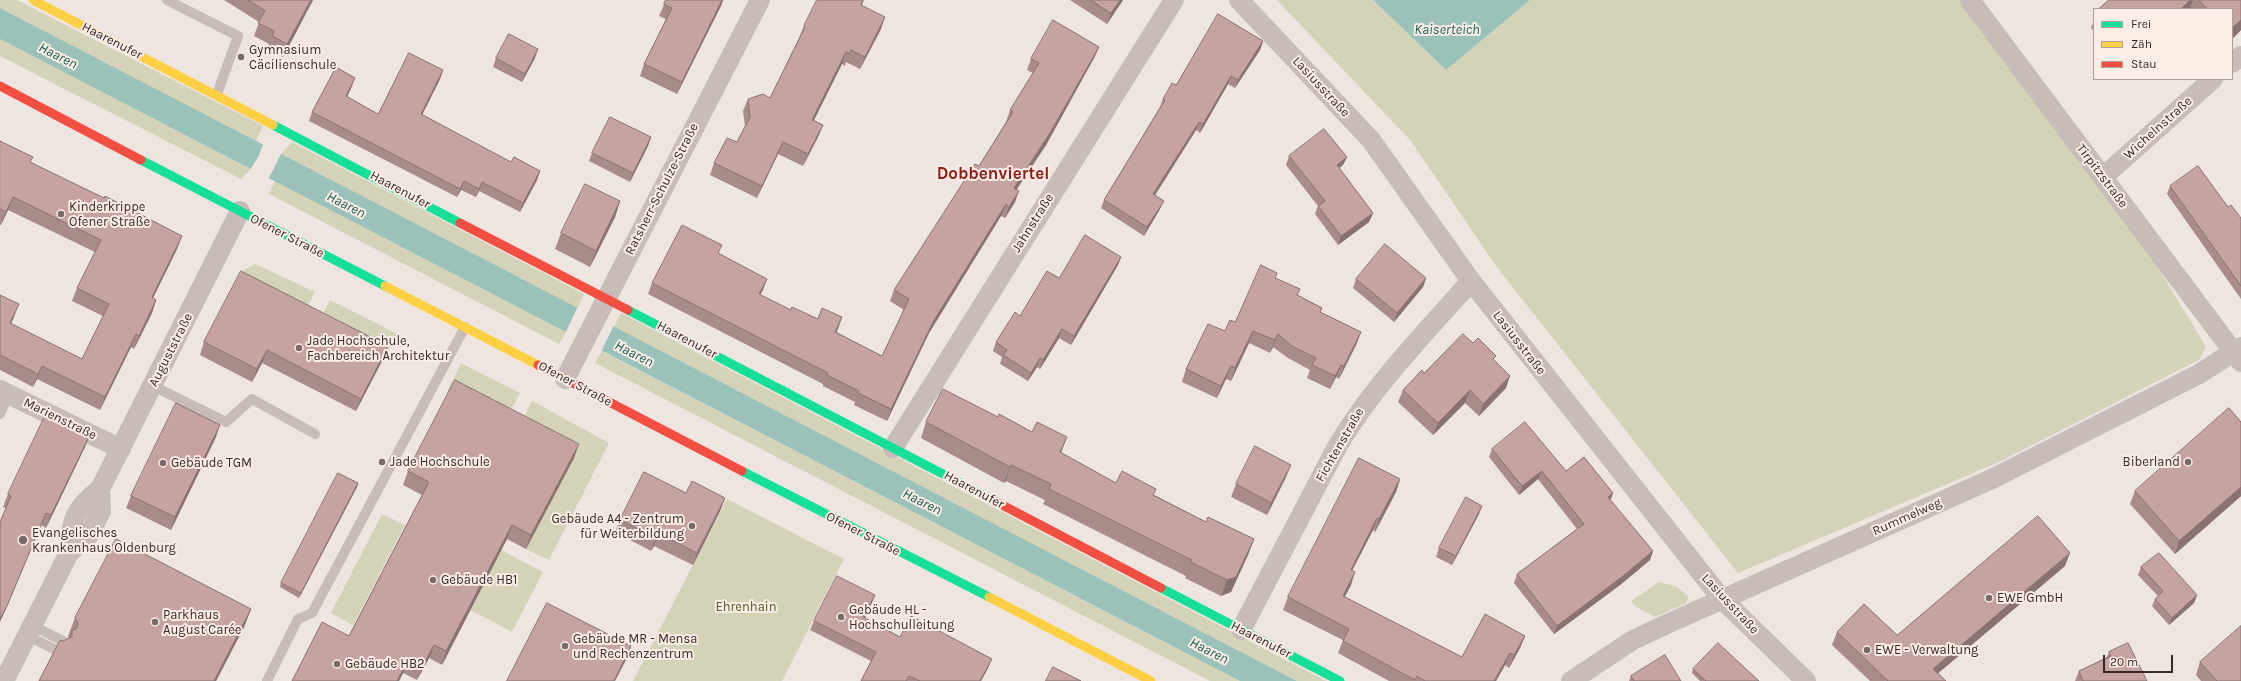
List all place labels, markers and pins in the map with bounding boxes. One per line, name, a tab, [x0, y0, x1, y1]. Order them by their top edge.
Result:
place label: Gymnasium Cäcilienschule	[249, 42, 336, 73]
marker: Gymnasium Cäcilienschule	[236, 52, 246, 62]
place label: Kinderkrippe Ofener Straße	[69, 199, 150, 230]
marker: Kinderkrippe Ofener Straße	[56, 209, 66, 219]
place label: Jade Hochschule, Fachbereich Architektur	[307, 333, 449, 364]
marker: Jade Hochschule, Fachbereich Architektur	[294, 343, 304, 353]
place label: Jade Hochschule	[390, 454, 490, 470]
place label: Biberland	[2123, 454, 2180, 470]
place label: Gebäude TGM	[171, 455, 252, 471]
marker: Jade Hochschule	[377, 457, 387, 467]
marker: Biberland	[2183, 457, 2193, 467]
marker: Gebäude TGM	[158, 458, 168, 468]
place label: Gebäude A4 - Zentrum für Weiterbildung	[551, 511, 684, 542]
marker: Gebäude A4 - Zentrum für Weiterbildung	[687, 521, 697, 531]
place label: Evangelisches Krankenhaus Oldenburg	[32, 525, 176, 556]
marker: Evangelisches Krankenhaus Oldenburg	[17, 534, 29, 546]
place label: Gebäude HB1	[441, 572, 517, 588]
marker: Gebäude HB1	[428, 575, 438, 585]
place label: EWE GmbH	[1997, 590, 2063, 606]
marker: EWE GmbH	[1984, 593, 1994, 603]
place label: Gebäude HL - Hochschulleitung	[849, 602, 954, 633]
place label: Parkhaus August Carée	[163, 607, 242, 638]
marker: Gebäude HL - Hochschulleitung	[836, 612, 846, 622]
marker: Parkhaus August Carée	[150, 617, 160, 627]
place label: Gebäude MR - Mensa und Rechenzentrum	[573, 631, 697, 662]
marker: Gebäude MR - Mensa und Rechenzentrum	[560, 641, 570, 651]
place label: EWE - Verwaltung	[1875, 642, 1978, 658]
marker: EWE - Verwaltung	[1862, 645, 1872, 655]
place label: Gebäude HB2	[345, 656, 425, 672]
marker: Gebäude HB2	[332, 659, 342, 669]

